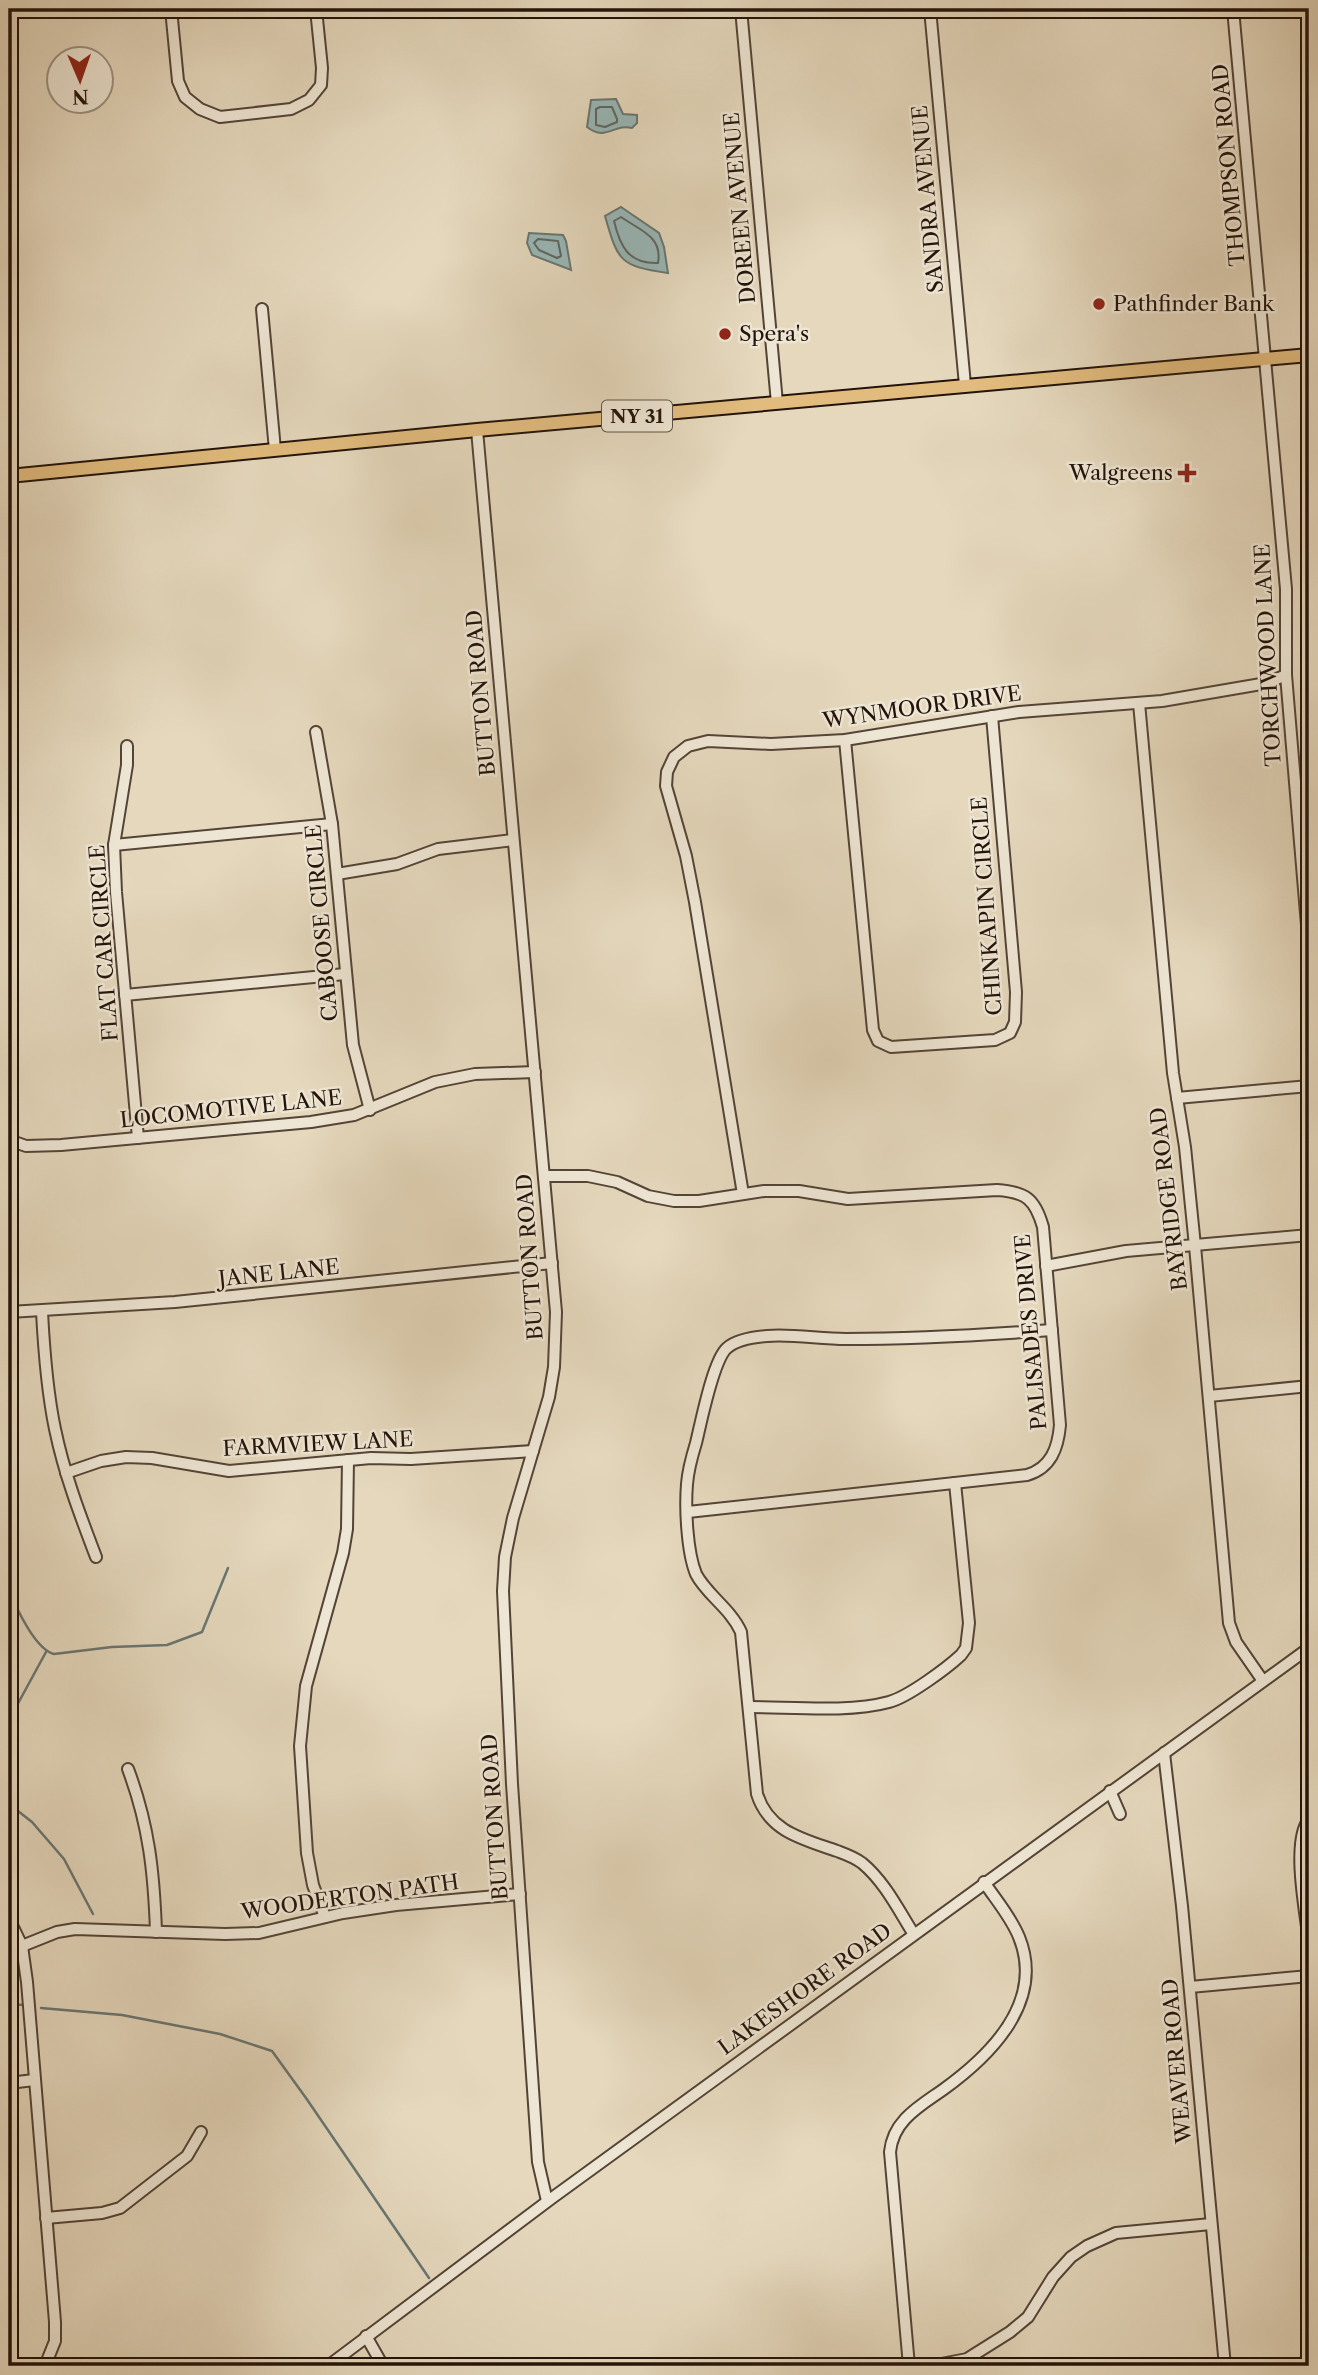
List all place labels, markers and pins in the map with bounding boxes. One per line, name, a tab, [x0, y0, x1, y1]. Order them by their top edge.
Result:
place label: Pathfinder Bank	[1113, 291, 1275, 316]
marker: Pathfinder Bank	[1091, 296, 1107, 312]
place label: Spera's	[739, 321, 809, 346]
marker: Spera's	[717, 326, 733, 342]
place label: Walgreens	[1068, 460, 1173, 485]
marker: Walgreens	[1179, 465, 1195, 481]

